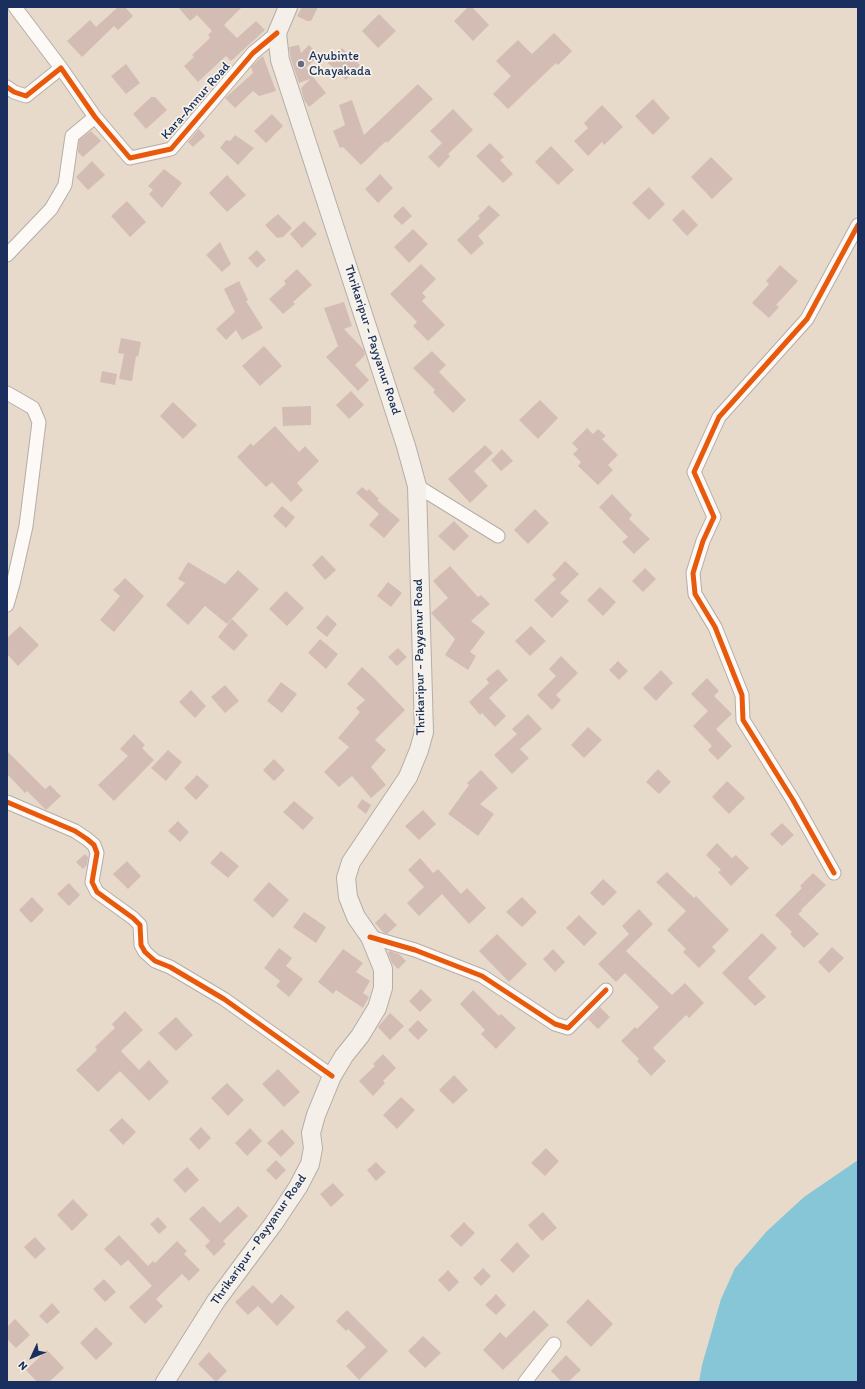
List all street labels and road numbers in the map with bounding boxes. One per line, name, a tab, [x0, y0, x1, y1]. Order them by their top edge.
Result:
street label: Kara-Annur Road	[158, 59, 234, 143]
street label: Thrikaripur - Payyanur Road	[340, 263, 404, 417]
street label: Thrikaripur - Payyanur Road	[411, 578, 429, 736]
street label: Thrikaripur - Payyanur Road	[208, 1171, 310, 1309]

